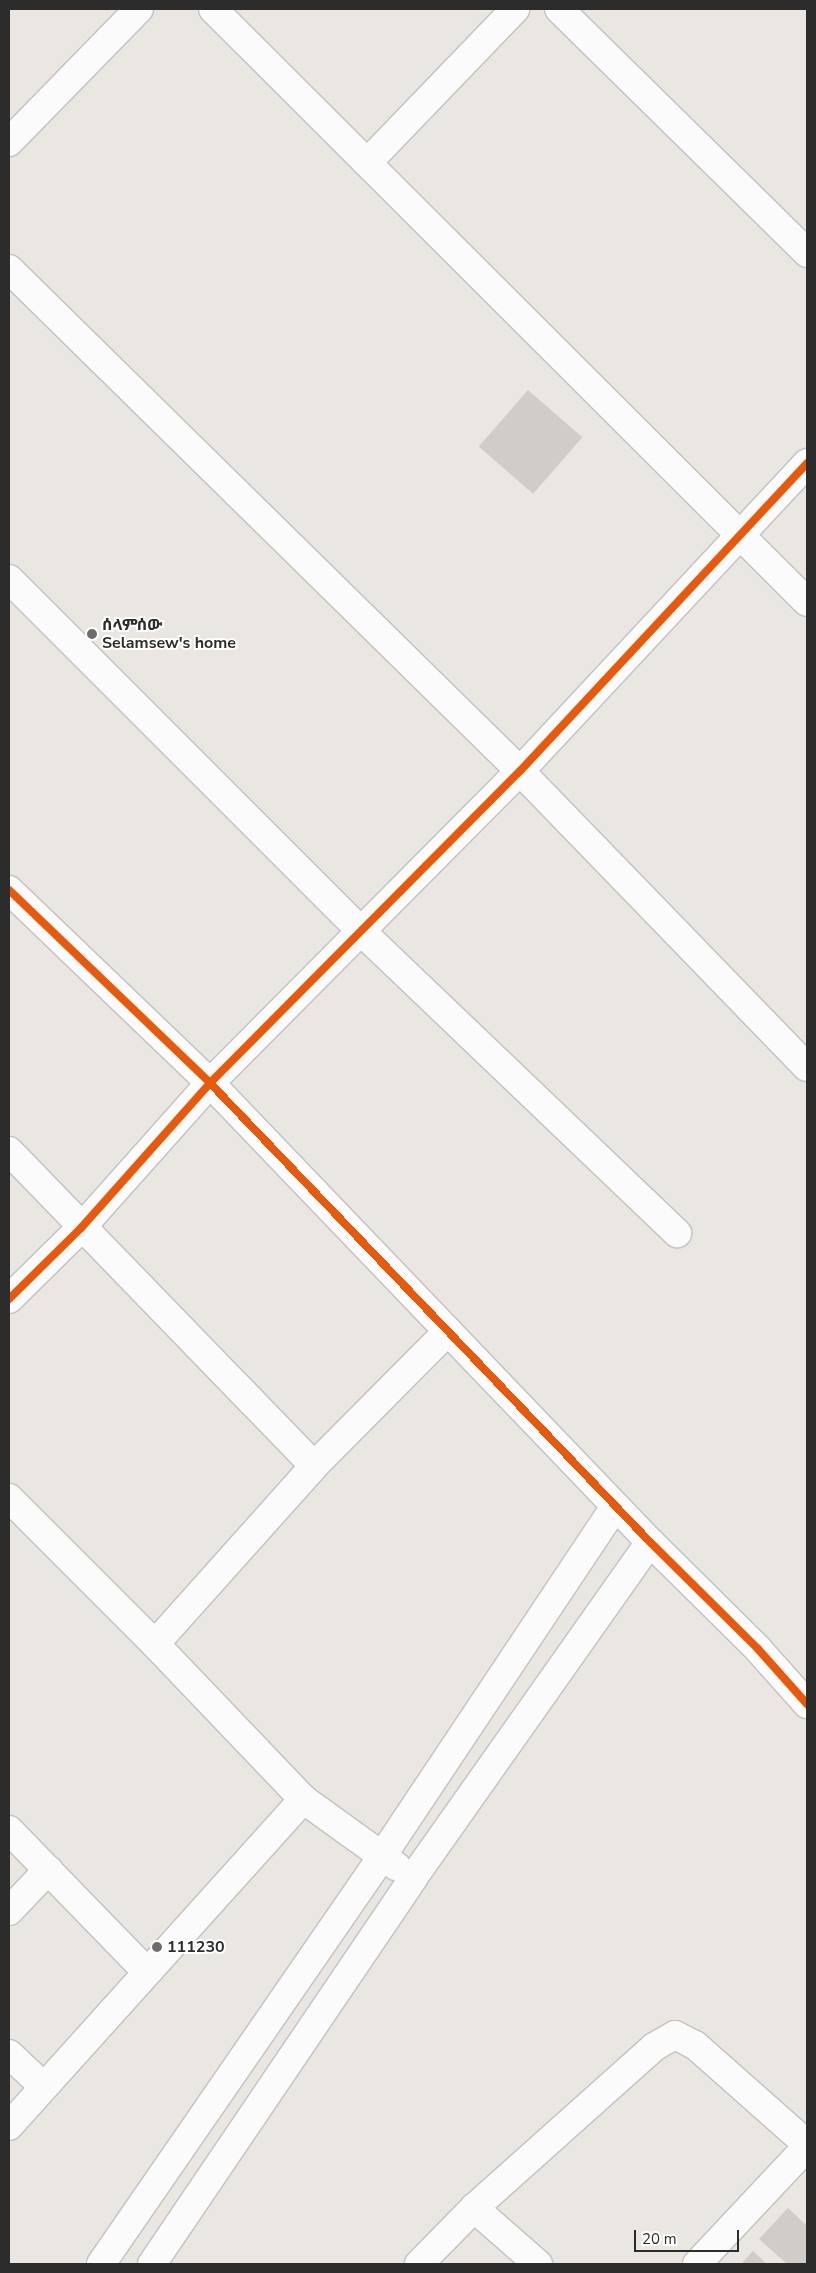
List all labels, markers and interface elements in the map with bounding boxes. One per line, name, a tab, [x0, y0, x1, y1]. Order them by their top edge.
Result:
place label: ሰላምሰው Selamsew's home	[102, 615, 236, 653]
marker: ሰላምሰው Selamsew's home	[86, 628, 98, 640]
place label: 111230	[167, 1937, 225, 1957]
marker: 111230	[151, 1941, 163, 1953]
scale bar	[636, 2220, 741, 2252]
text: 20 m	[642, 2229, 677, 2249]

